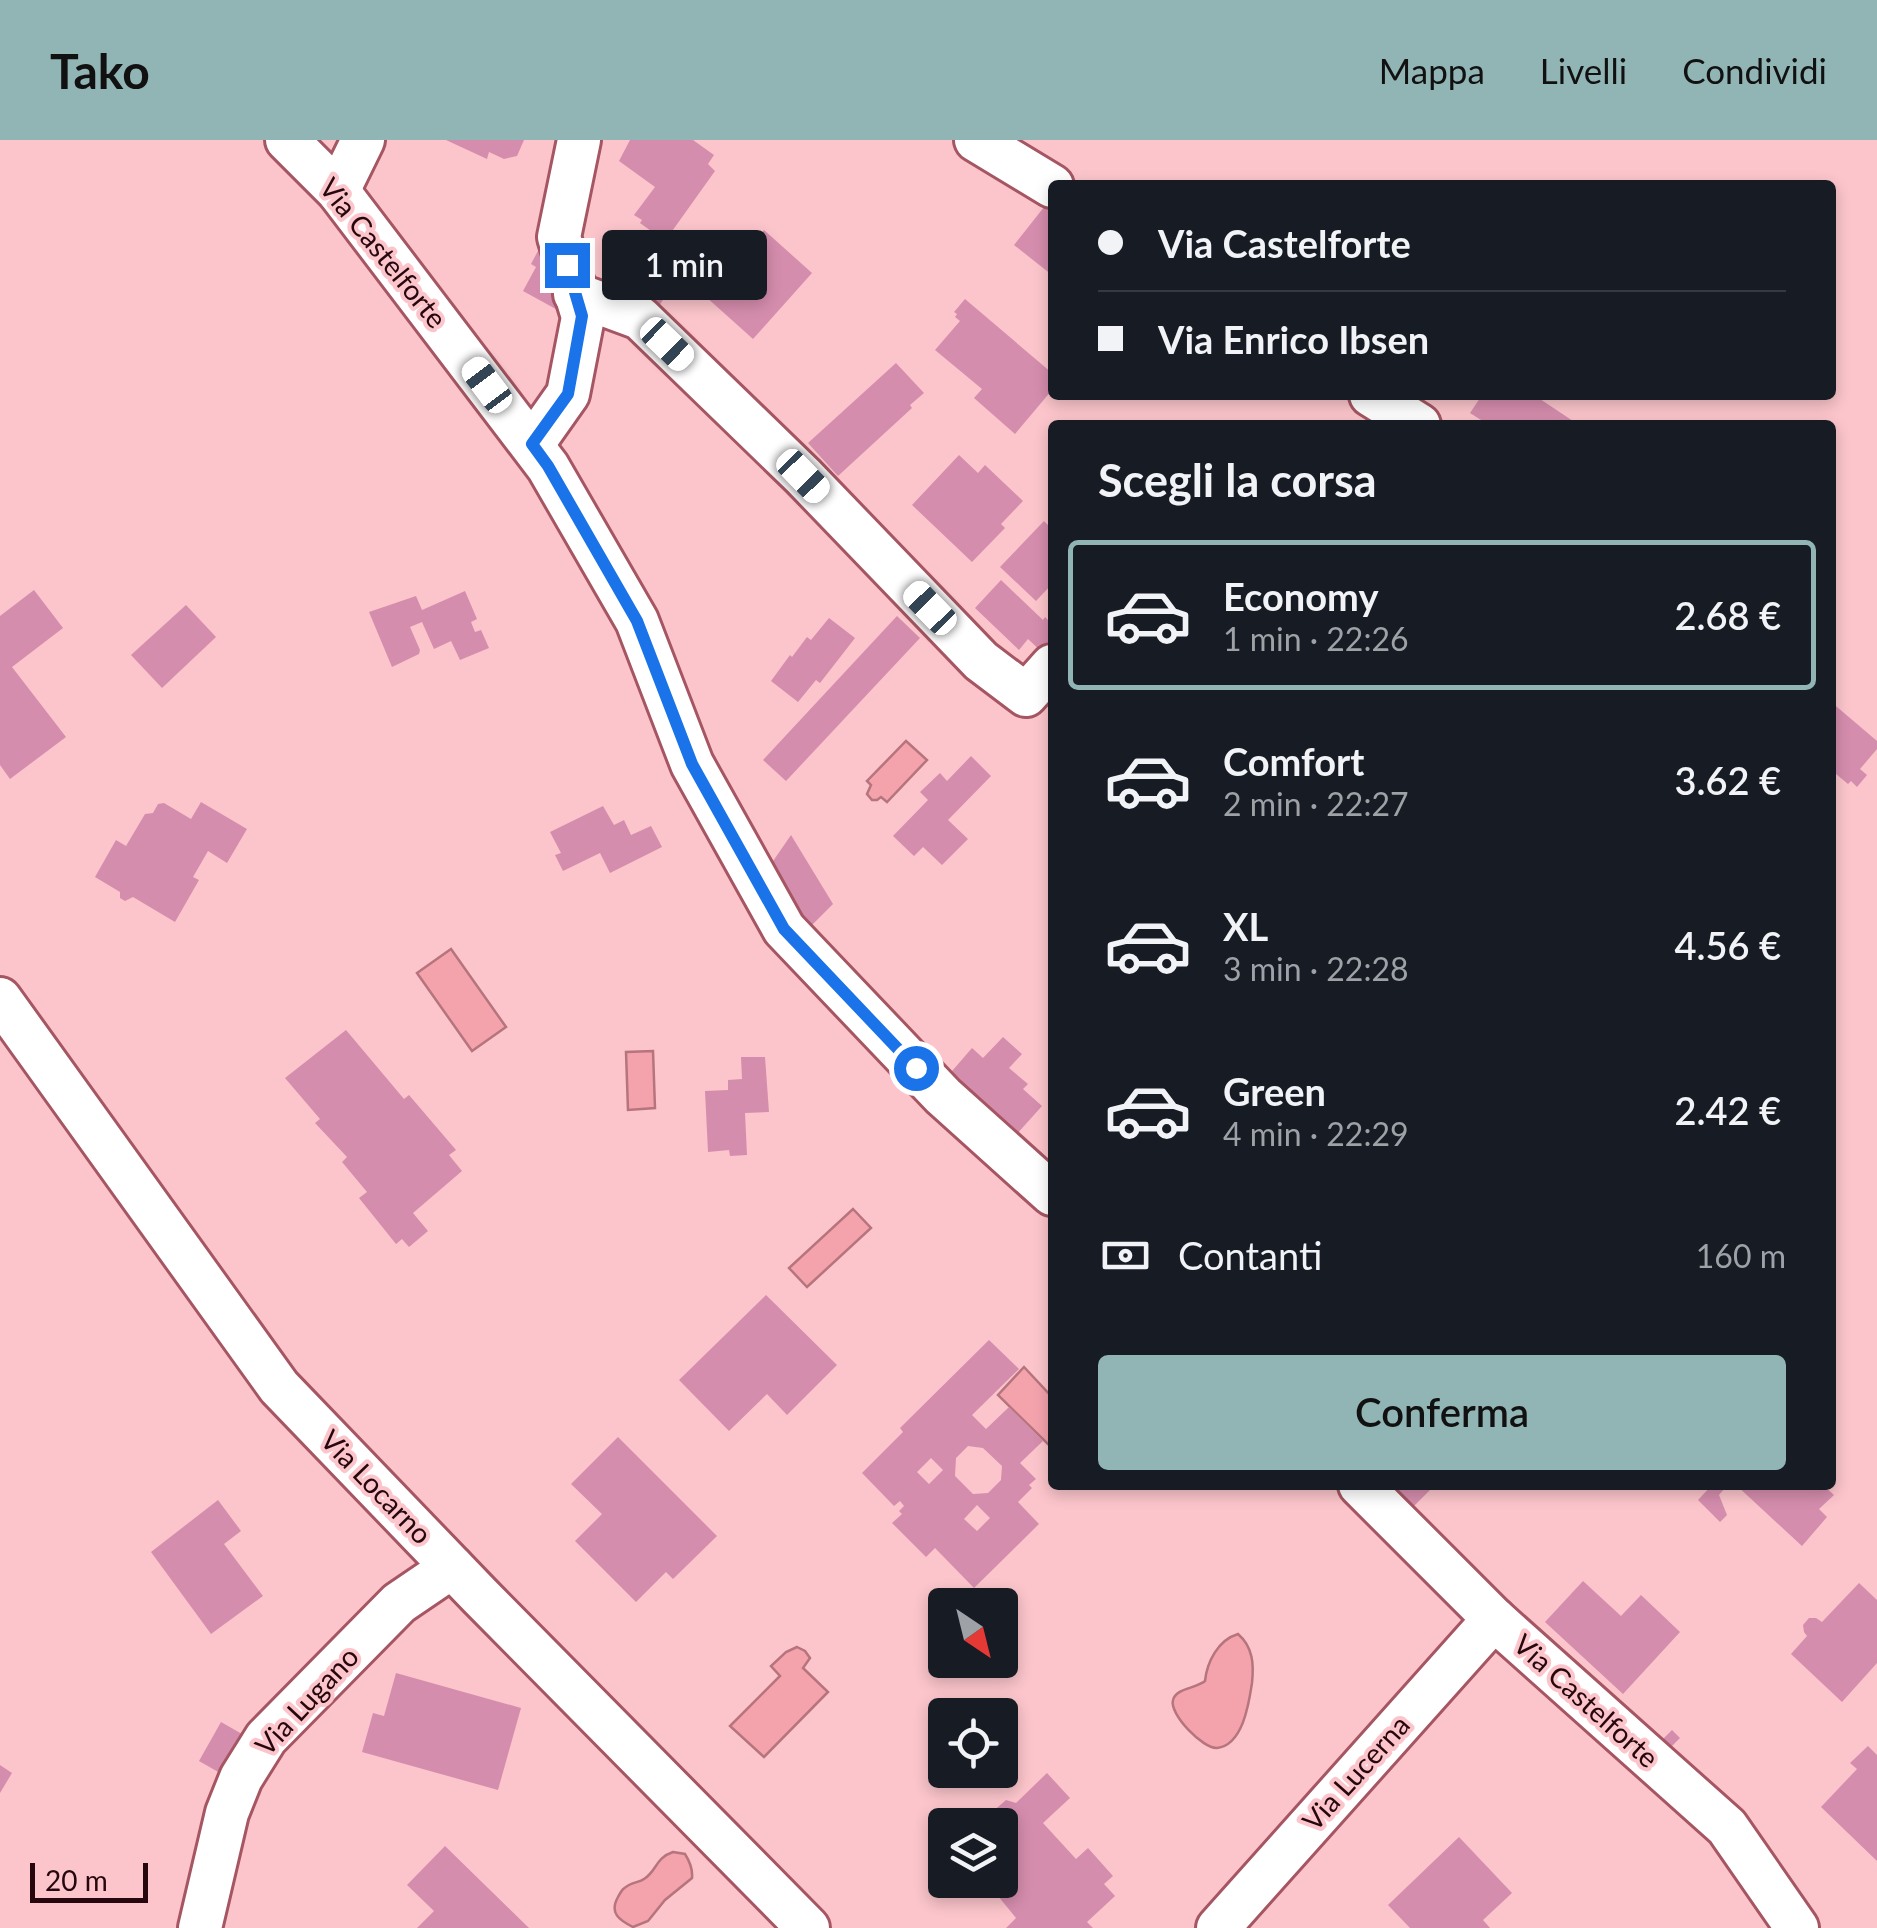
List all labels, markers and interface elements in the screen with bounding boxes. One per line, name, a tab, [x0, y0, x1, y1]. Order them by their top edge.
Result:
text: Tako	[50, 42, 150, 99]
text: Mappa	[1379, 49, 1485, 91]
text: Livelli	[1540, 49, 1627, 91]
text: Condividi	[1682, 49, 1827, 91]
street label: Via Castelforte	[313, 171, 455, 334]
text: Via Castelforte	[1158, 220, 1411, 266]
callout: 1 min	[602, 230, 767, 300]
route end	[545, 243, 590, 288]
text: 1 min	[645, 245, 724, 284]
car	[635, 312, 699, 376]
text: Via Enrico Ibsen	[1158, 316, 1429, 362]
car	[457, 352, 517, 418]
car	[771, 444, 835, 508]
text: Scegli la corsa	[1098, 453, 1377, 507]
icon: car	[1103, 570, 1193, 660]
text: Economy	[1223, 573, 1378, 619]
car	[898, 576, 962, 640]
text: 2.68 €	[1674, 592, 1781, 638]
text: 1 min · 22:26	[1223, 619, 1409, 658]
icon: car	[1103, 735, 1193, 825]
text: Comfort	[1223, 738, 1364, 784]
text: 3.62 €	[1674, 757, 1781, 803]
text: 2 min · 22:27	[1223, 784, 1409, 823]
icon: car	[1103, 900, 1193, 990]
text: XL	[1223, 903, 1268, 949]
text: 4.56 €	[1674, 922, 1781, 968]
text: 3 min · 22:28	[1223, 949, 1409, 988]
route start	[894, 1046, 939, 1091]
icon: car	[1103, 1065, 1193, 1155]
text: Green	[1223, 1068, 1326, 1114]
text: 2.42 €	[1674, 1087, 1781, 1133]
text: 4 min · 22:29	[1223, 1114, 1409, 1153]
icon: cash	[1098, 1228, 1153, 1283]
text: Contanti	[1178, 1232, 1322, 1278]
text: 160 m	[1696, 1236, 1786, 1275]
button: Conferma	[1098, 1355, 1786, 1470]
street label: Via Locarno	[314, 1422, 439, 1550]
north arrow	[928, 1588, 1018, 1678]
map controls	[928, 1588, 1018, 1898]
street label: Via Castelforte	[1507, 1626, 1666, 1774]
street label: Via Lugano	[247, 1639, 365, 1762]
button: locate	[928, 1698, 1018, 1788]
street label: Via Lucerna	[1295, 1708, 1416, 1837]
button: layers	[928, 1808, 1018, 1898]
scale bar	[30, 1858, 148, 1902]
text: 20 m	[45, 1863, 108, 1897]

